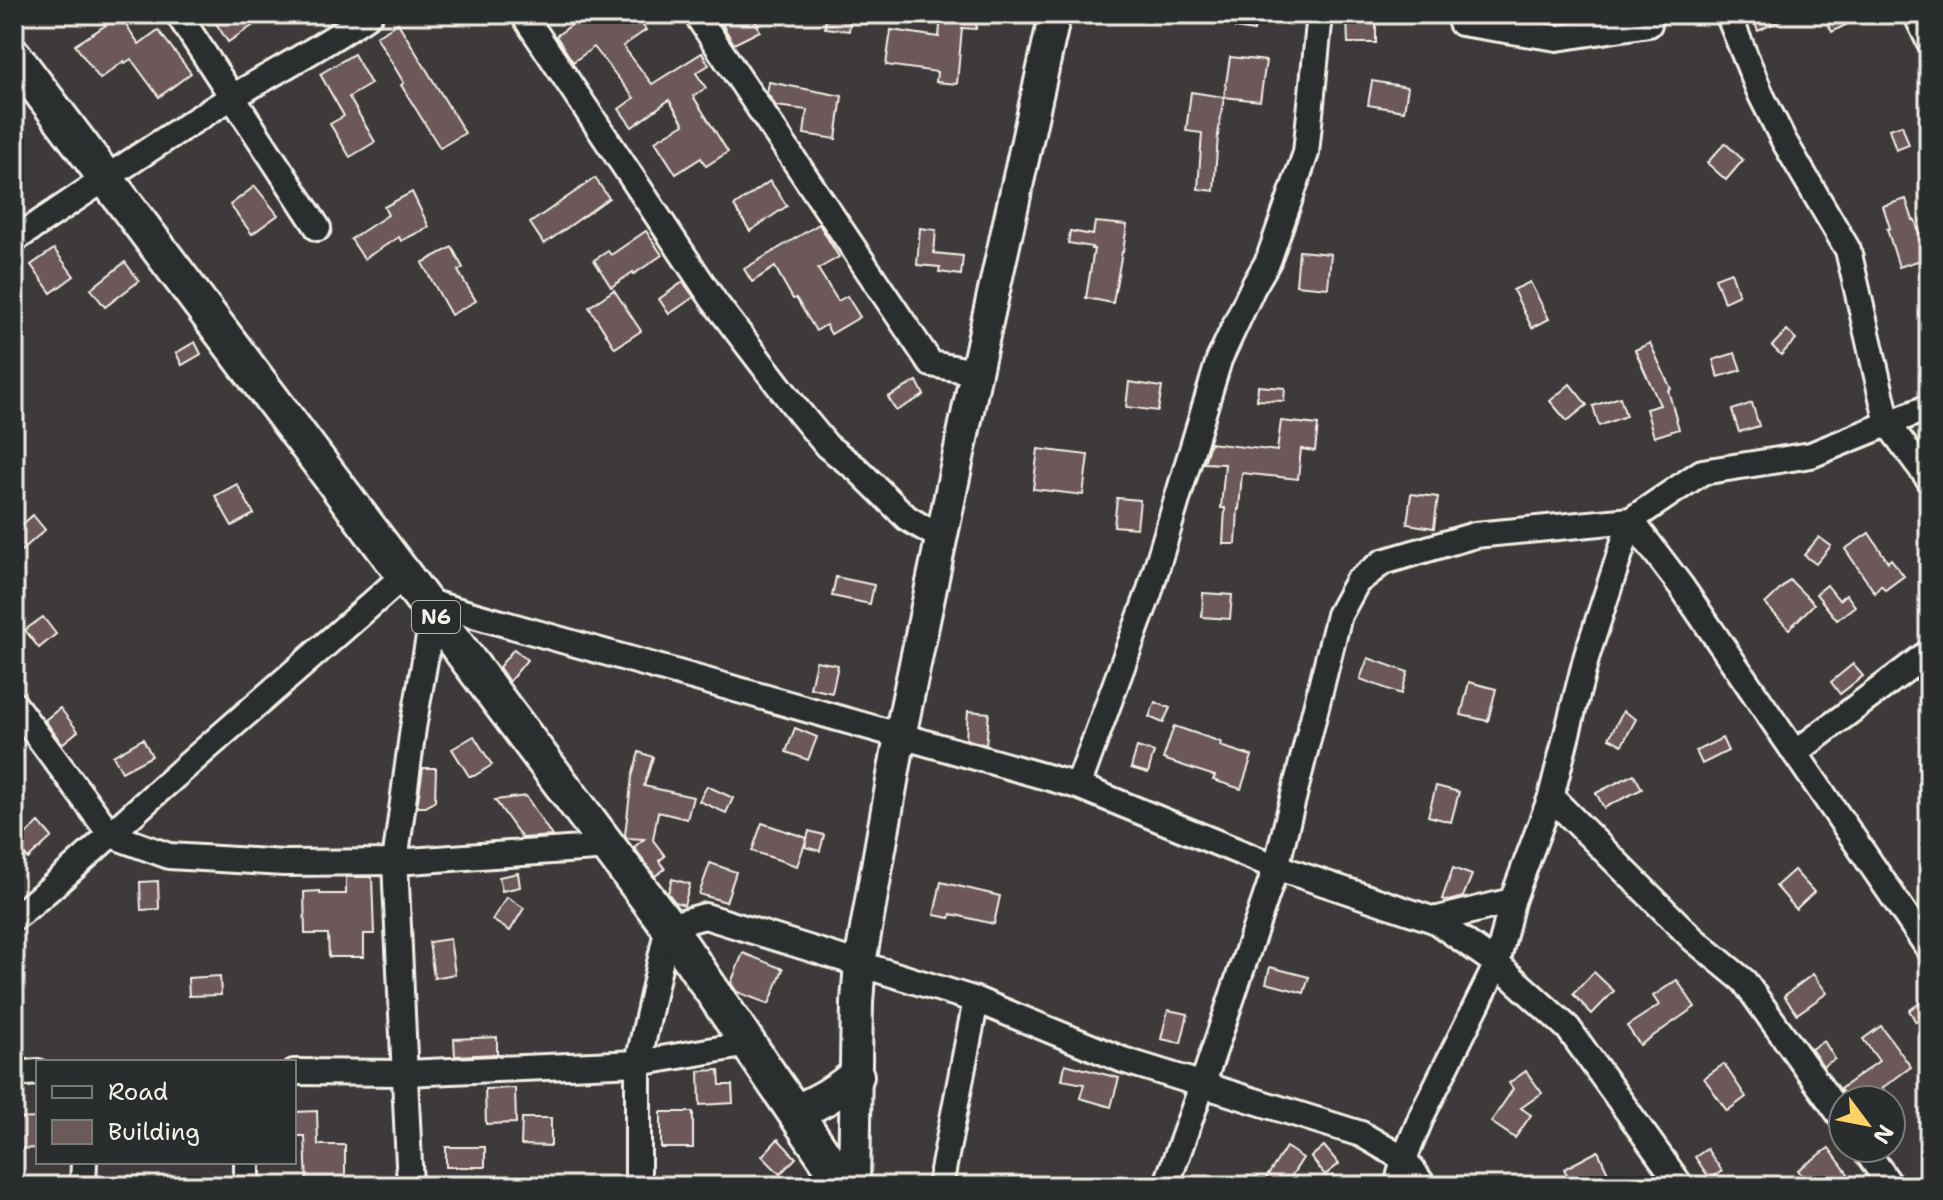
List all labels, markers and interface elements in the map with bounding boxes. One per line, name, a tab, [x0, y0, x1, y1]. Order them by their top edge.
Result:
road number: N6	[412, 601, 460, 633]
legend	[36, 1060, 296, 1164]
text: Road	[108, 1076, 168, 1108]
north arrow	[1827, 1084, 1907, 1164]
text: Building	[108, 1116, 200, 1148]
text: N	[1867, 1119, 1900, 1149]

